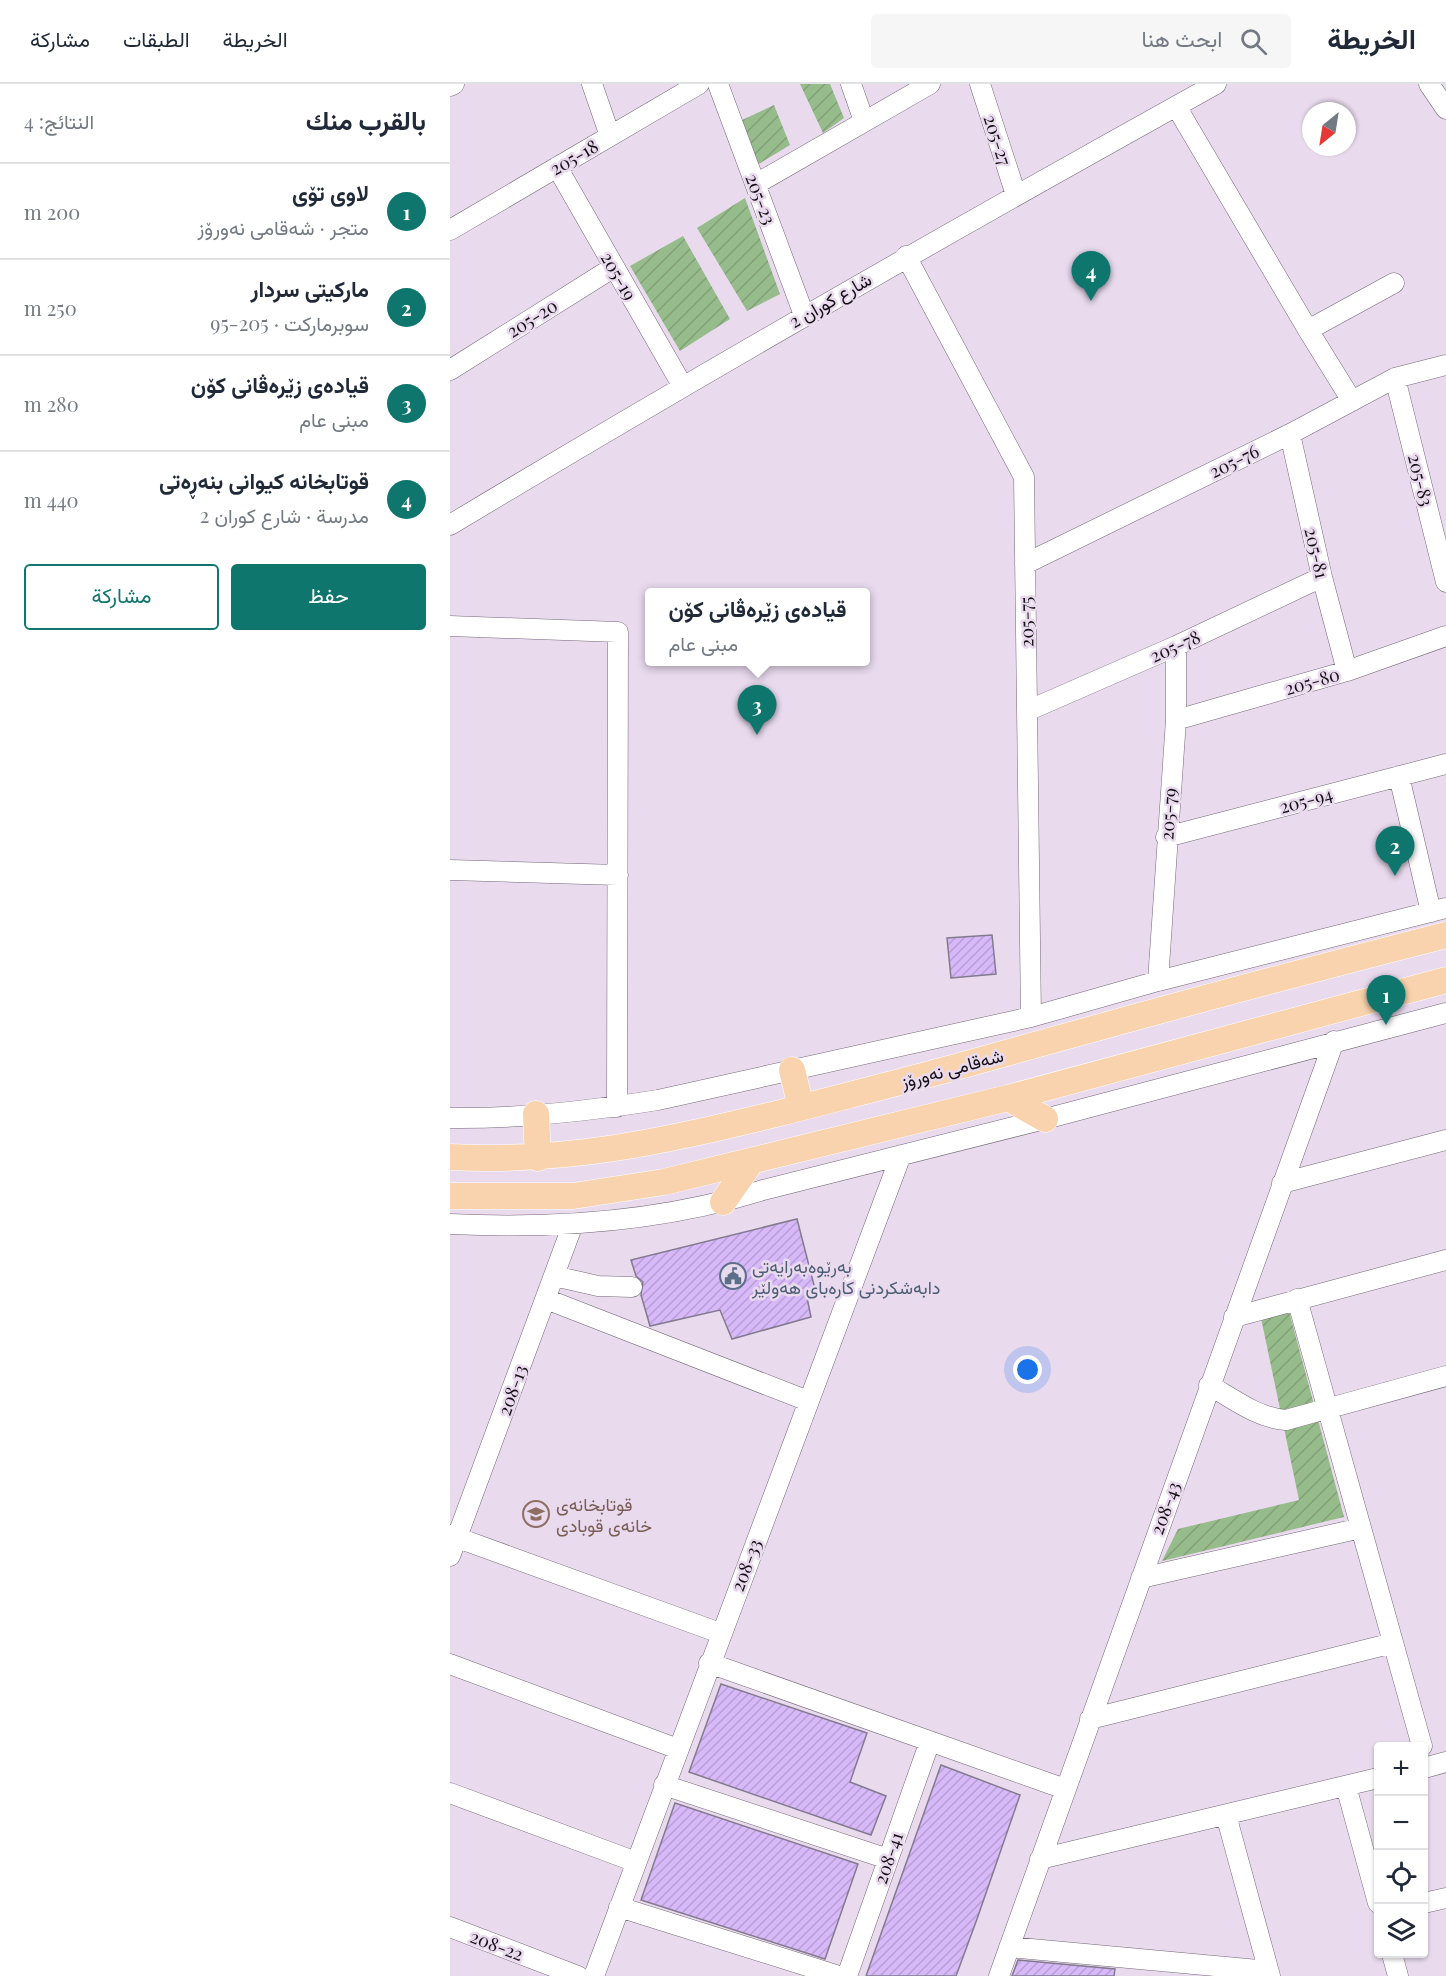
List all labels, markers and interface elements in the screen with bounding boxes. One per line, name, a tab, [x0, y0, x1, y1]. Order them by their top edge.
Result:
search box	[871, 14, 1291, 68]
text: الخريطة	[1327, 19, 1416, 56]
text: ابحث هنا	[1141, 23, 1222, 53]
text: مشاركة	[30, 24, 90, 52]
text: الطبقات	[123, 24, 190, 52]
text: الخريطة	[223, 24, 288, 52]
icon: search	[1237, 25, 1270, 58]
text: بالقرب منك	[306, 102, 426, 137]
north arrow	[1302, 102, 1356, 156]
text: النتائج: 4	[24, 107, 94, 134]
street label: 205-27	[979, 112, 1018, 169]
street label: 205-18	[546, 134, 602, 180]
street label: 205-23	[740, 170, 782, 228]
text: لاوی تۆی	[292, 177, 369, 207]
text: 200 m	[24, 198, 80, 225]
text: 1	[403, 198, 410, 225]
text: متجر · شەقامی نەورۆز	[198, 213, 369, 240]
street label: 205-19	[596, 248, 642, 304]
pin: 4	[1072, 252, 1110, 301]
street label: شارع كوران 2	[785, 267, 876, 334]
text: ماركيتى سردار	[250, 273, 369, 303]
street label: 205-20	[502, 293, 562, 343]
text: 250 m	[24, 294, 77, 321]
text: 2	[401, 294, 412, 321]
text: سوبرماركت · 205-95	[210, 309, 369, 336]
text: قیادەی زێرەڤانی کۆن	[191, 369, 369, 399]
text: 280 m	[24, 390, 79, 417]
text: 3	[402, 390, 411, 417]
text: مبنى عام	[299, 405, 369, 432]
street label: 205-76	[1205, 439, 1263, 483]
street label: 205-83	[1403, 451, 1439, 509]
text: قوتابخانە کیوانی بنەڕەتی	[159, 465, 369, 495]
text: 440 m	[24, 486, 79, 513]
text: 4	[401, 486, 412, 513]
text: مدرسة · شارع كوران 2	[200, 501, 369, 528]
street label: 205-81	[1299, 525, 1335, 581]
button: مشاركة	[24, 564, 219, 630]
button: حفظ	[231, 564, 426, 630]
popup	[645, 588, 870, 666]
text: قیادەی زێرەڤانی کۆن	[668, 593, 847, 623]
street label: 205-75	[1014, 596, 1038, 648]
street label: 205-78	[1146, 624, 1204, 668]
text: مبنى عام	[668, 629, 738, 656]
street label: 205-80	[1282, 662, 1342, 700]
pin: 3	[738, 686, 776, 735]
street label: 205-94	[1277, 781, 1335, 819]
street label: 205-79	[1154, 787, 1182, 841]
pin: 2	[1376, 826, 1414, 876]
pin: 1	[1366, 976, 1406, 1025]
street label: شەقامی نەورۆز	[897, 1043, 1006, 1093]
place label: بەرێوەبەرایەتی دابەشکردنی کارەبای هەولێر	[751, 1254, 940, 1299]
public building icon: بەرێوەبەرایەتی دابەشکردنی کارەبای هەولێر	[718, 1261, 748, 1291]
your location	[1013, 1355, 1042, 1384]
street label: 208-13	[492, 1361, 532, 1419]
street label: 208-43	[1144, 1478, 1186, 1538]
place label: قوتابخانەی خانەی قوبادی	[556, 1492, 652, 1537]
school or university icon: قوتابخانەی خانەی قوبادی	[521, 1499, 551, 1529]
street label: 208-33	[725, 1535, 767, 1595]
map controls	[1374, 1742, 1428, 1958]
button: +	[1374, 1742, 1428, 1796]
button: −	[1374, 1796, 1428, 1850]
street label: 208-41	[868, 1829, 908, 1887]
button: locate	[1374, 1850, 1428, 1904]
button: layers	[1374, 1904, 1428, 1958]
street label: 208-22	[467, 1924, 527, 1966]

